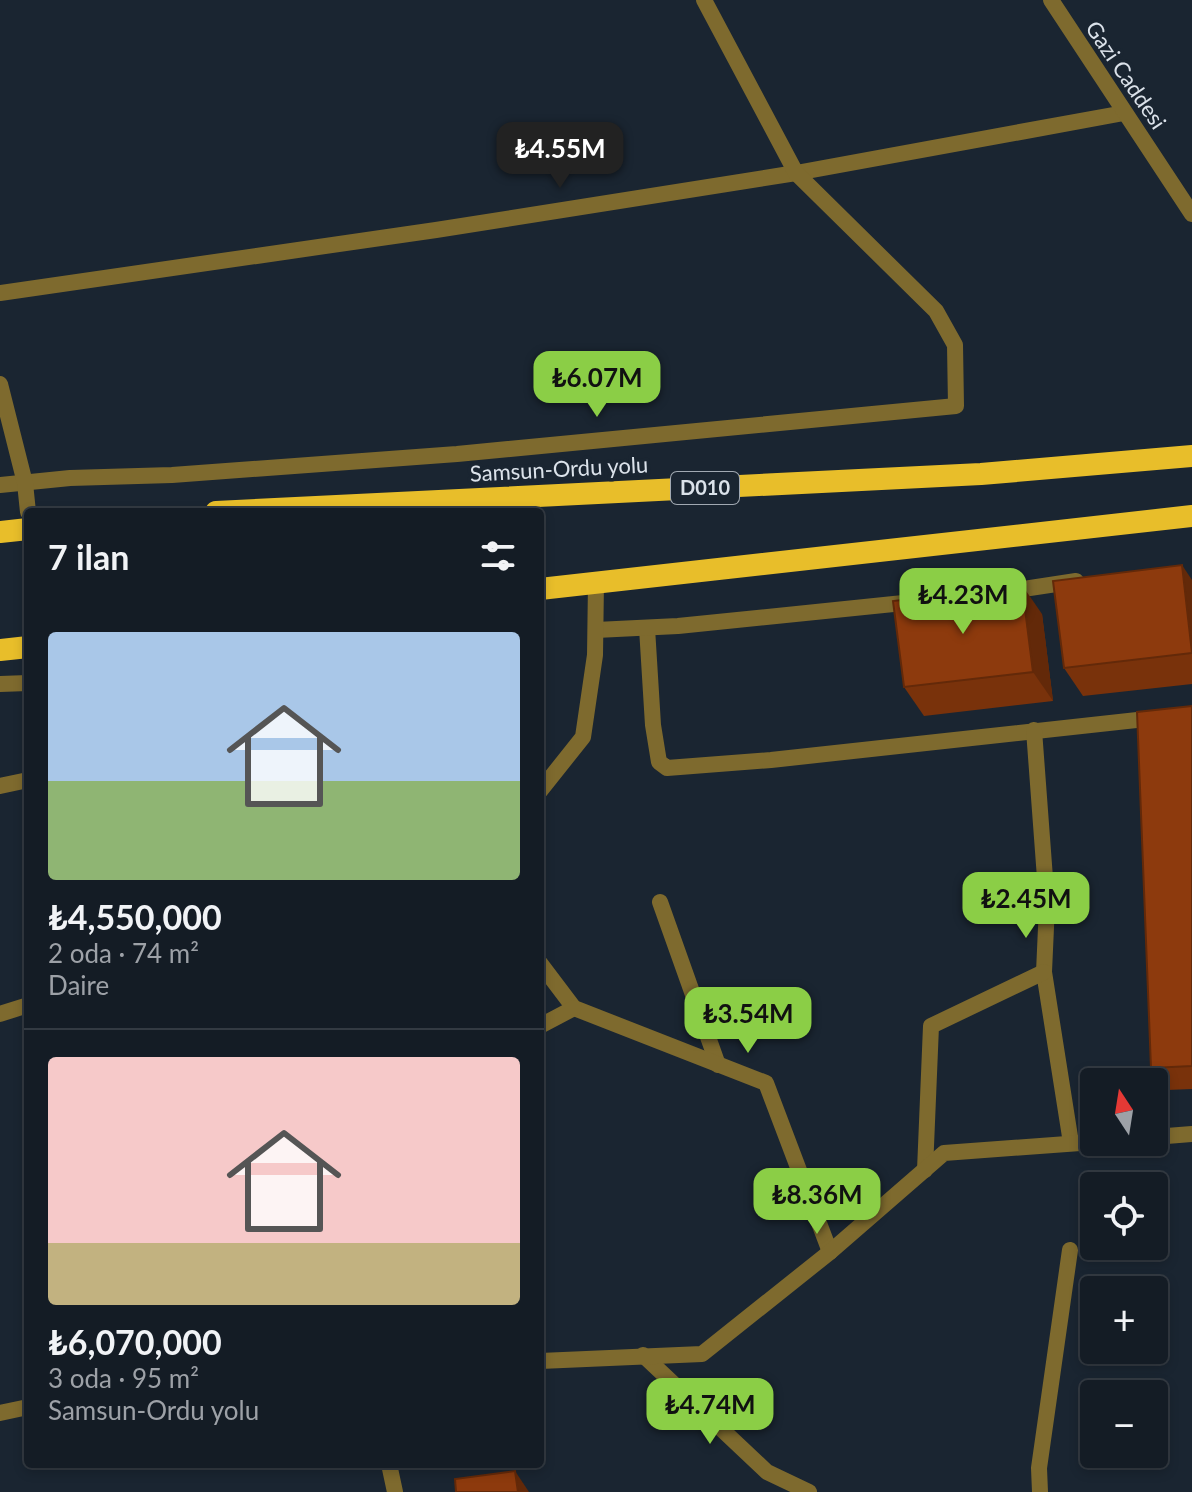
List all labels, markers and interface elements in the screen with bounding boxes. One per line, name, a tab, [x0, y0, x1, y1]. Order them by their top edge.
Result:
street label: Gazi Caddesi	[1080, 16, 1172, 134]
pin: ₺4.55M	[495, 122, 625, 190]
text: ₺4.55M	[514, 132, 606, 164]
pin: ₺6.07M	[532, 351, 662, 419]
text: ₺6.07M	[551, 361, 643, 393]
street label: Samsun-Ordu yolu	[469, 450, 649, 487]
road number: D010	[671, 472, 739, 504]
icon: filters	[476, 534, 520, 578]
text: 7 ilan	[48, 536, 130, 577]
pin: ₺4.23M	[898, 568, 1028, 636]
text: ₺4.23M	[917, 578, 1009, 610]
icon: home	[212, 684, 356, 828]
pin: ₺2.45M	[961, 872, 1091, 940]
text: ₺2.45M	[980, 882, 1072, 914]
text: ₺4,550,000	[48, 896, 222, 937]
text: 2 oda · 74 m²	[48, 937, 199, 969]
text: Daire	[48, 969, 109, 1001]
pin: ₺3.54M	[683, 987, 813, 1055]
text: ₺3.54M	[702, 997, 794, 1029]
north arrow	[1080, 1068, 1168, 1156]
map controls	[1080, 1068, 1168, 1468]
icon: home	[212, 1109, 356, 1253]
pin: ₺8.36M	[752, 1168, 882, 1236]
button: locate	[1080, 1172, 1168, 1260]
text: ₺8.36M	[771, 1178, 863, 1210]
button: +	[1080, 1276, 1168, 1364]
text: ₺6,070,000	[48, 1321, 222, 1362]
text: 3 oda · 95 m²	[48, 1362, 199, 1394]
pin: ₺4.74M	[645, 1378, 775, 1446]
button: −	[1080, 1380, 1168, 1468]
text: ₺4.74M	[664, 1388, 756, 1420]
text: Samsun-Ordu yolu	[48, 1394, 259, 1426]

